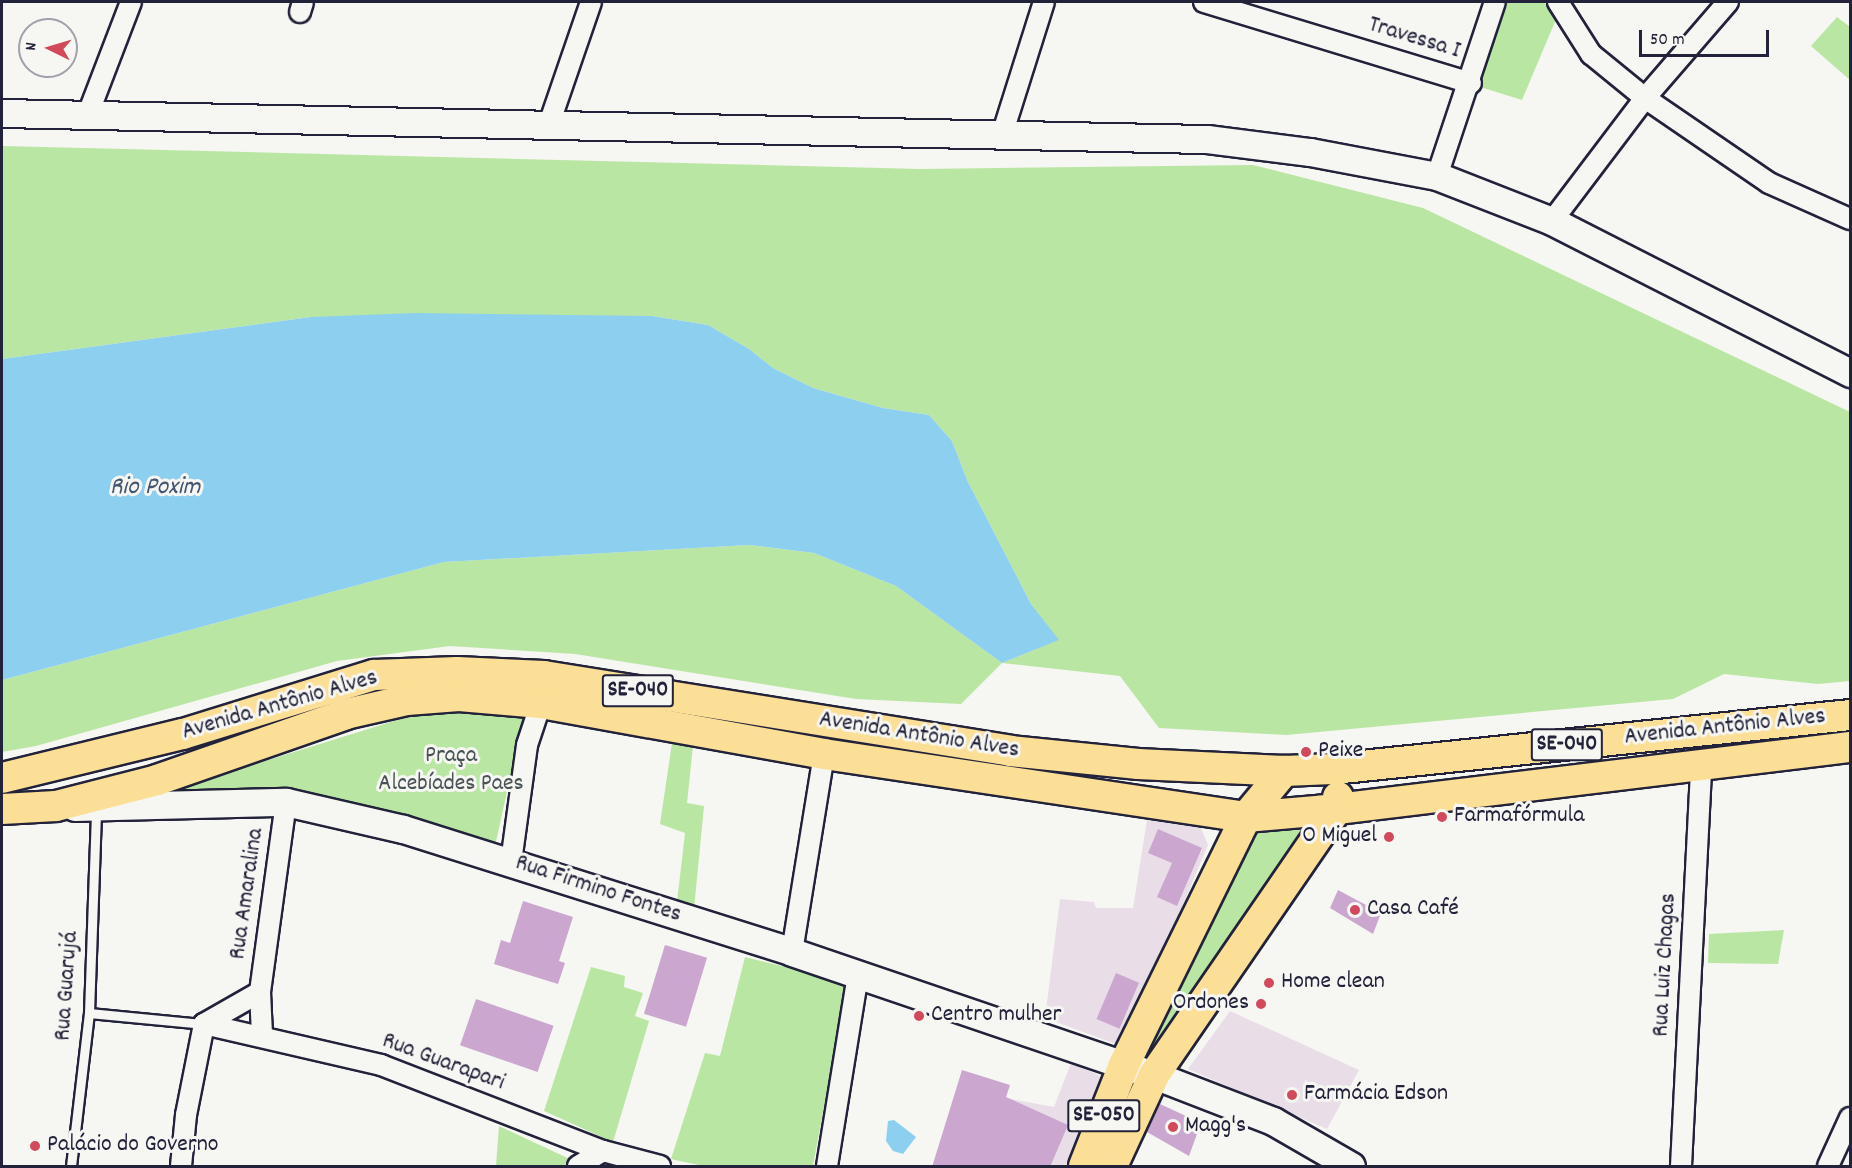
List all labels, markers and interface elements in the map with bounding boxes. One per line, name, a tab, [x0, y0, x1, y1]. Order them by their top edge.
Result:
street label: Travessa I	[1364, 11, 1464, 67]
north arrow	[18, 18, 78, 78]
scale bar	[1642, 18, 1772, 56]
text: 50 m	[1650, 28, 1685, 53]
text: N	[20, 42, 43, 52]
water label: Rio Poxim	[110, 472, 200, 504]
street label: Avenida Antônio Alves	[179, 664, 381, 748]
road number: SE-040	[600, 672, 676, 710]
street label: Avenida Antônio Alves	[1623, 703, 1827, 753]
street label: Avenida Antônio Alves	[817, 706, 1021, 766]
road number: SE-040	[1530, 726, 1604, 764]
place label: Peixe	[1318, 738, 1363, 766]
park label: Praça Alcebíades Paes	[378, 743, 524, 799]
marker: Peixe	[1299, 745, 1313, 759]
place label: Farmafórmula	[1454, 803, 1584, 831]
marker: Farmafórmula	[1435, 810, 1449, 824]
place label: O Miguel	[1302, 823, 1377, 851]
street label: Rua Amaralina	[225, 827, 271, 961]
marker: O Miguel	[1382, 830, 1396, 844]
street label: Rua Firmino Fontes	[511, 850, 685, 930]
street label: Rua Luiz Chagas	[1648, 892, 1684, 1038]
place label: Casa Café	[1367, 896, 1459, 924]
marker: Casa Café	[1348, 903, 1362, 917]
street label: Rua Guarujá	[50, 930, 86, 1042]
place label: Home clean	[1281, 969, 1385, 997]
marker: Home clean	[1262, 976, 1276, 990]
place label: Ordones	[1173, 990, 1249, 1018]
marker: Ordones	[1254, 997, 1268, 1011]
place label: Centro mulher	[931, 1002, 1061, 1030]
marker: Centro mulher	[912, 1009, 926, 1023]
street label: Rua Guarapari	[378, 1028, 508, 1098]
place label: Farmácia Edson	[1304, 1081, 1448, 1109]
marker: Farmácia Edson	[1285, 1088, 1299, 1102]
road number: SE-050	[1066, 1097, 1142, 1135]
place label: Magg's	[1185, 1113, 1246, 1141]
marker: Magg's	[1166, 1120, 1180, 1134]
place label: Palácio do Governo	[47, 1132, 219, 1160]
marker: Palácio do Governo	[28, 1139, 42, 1153]

